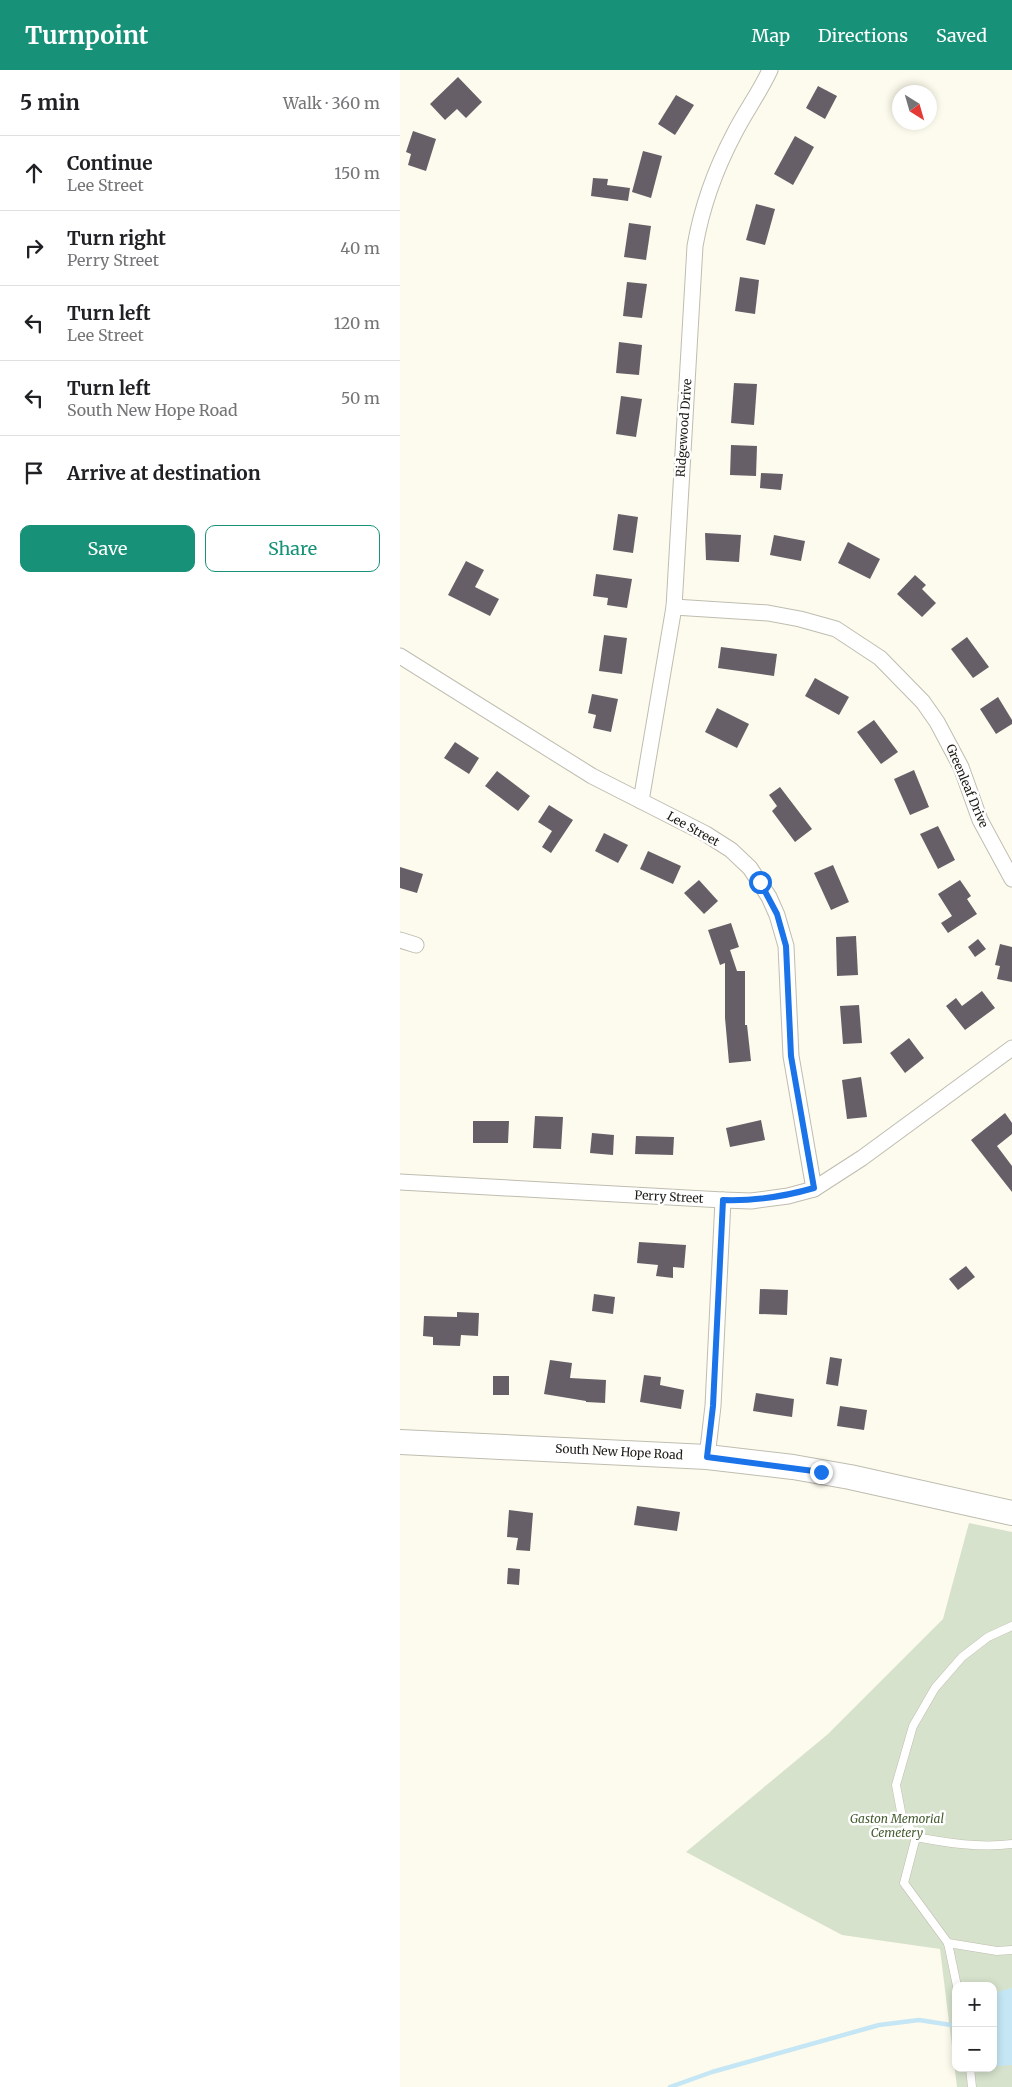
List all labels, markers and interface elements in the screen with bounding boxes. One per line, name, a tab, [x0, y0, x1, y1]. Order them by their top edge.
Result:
text: Turnpoint	[25, 20, 148, 51]
text: Map	[752, 24, 790, 47]
text: Directions	[818, 24, 908, 47]
text: Saved	[936, 24, 987, 47]
north arrow	[892, 85, 937, 130]
text: 5 min	[20, 89, 80, 116]
text: Walk · 360 m	[283, 93, 380, 113]
text: Continue	[67, 151, 153, 175]
icon: ahead	[20, 159, 48, 187]
text: 150 m	[334, 163, 380, 183]
text: Lee Street	[67, 175, 144, 195]
text: Turn right	[67, 226, 166, 250]
icon: right	[20, 234, 48, 262]
text: 40 m	[340, 238, 380, 258]
text: Perry Street	[67, 250, 159, 270]
text: Turn left	[67, 301, 151, 325]
icon: left	[20, 309, 48, 337]
text: 120 m	[334, 313, 380, 333]
text: Lee Street	[67, 325, 144, 345]
text: Turn left	[67, 376, 151, 400]
street label: Ridgewood Drive	[673, 378, 694, 478]
icon: left	[20, 384, 48, 412]
text: 50 m	[341, 388, 380, 408]
text: South New Hope Road	[67, 400, 238, 420]
icon: arrive	[20, 459, 48, 487]
text: Arrive at destination	[67, 461, 261, 485]
button: Save	[20, 525, 195, 572]
button: Share	[205, 525, 380, 572]
street label: Greenleaf Drive	[943, 742, 992, 830]
street label: Lee Street	[664, 808, 722, 849]
route start	[749, 871, 772, 894]
street label: Perry Street	[634, 1187, 704, 1206]
street label: South New Hope Road	[555, 1441, 683, 1462]
route end	[810, 1461, 833, 1484]
park label: Gaston Memorial Cemetery	[850, 1811, 944, 1840]
map controls	[952, 1982, 997, 2072]
button: +	[952, 1982, 997, 2027]
button: −	[952, 2027, 997, 2072]

